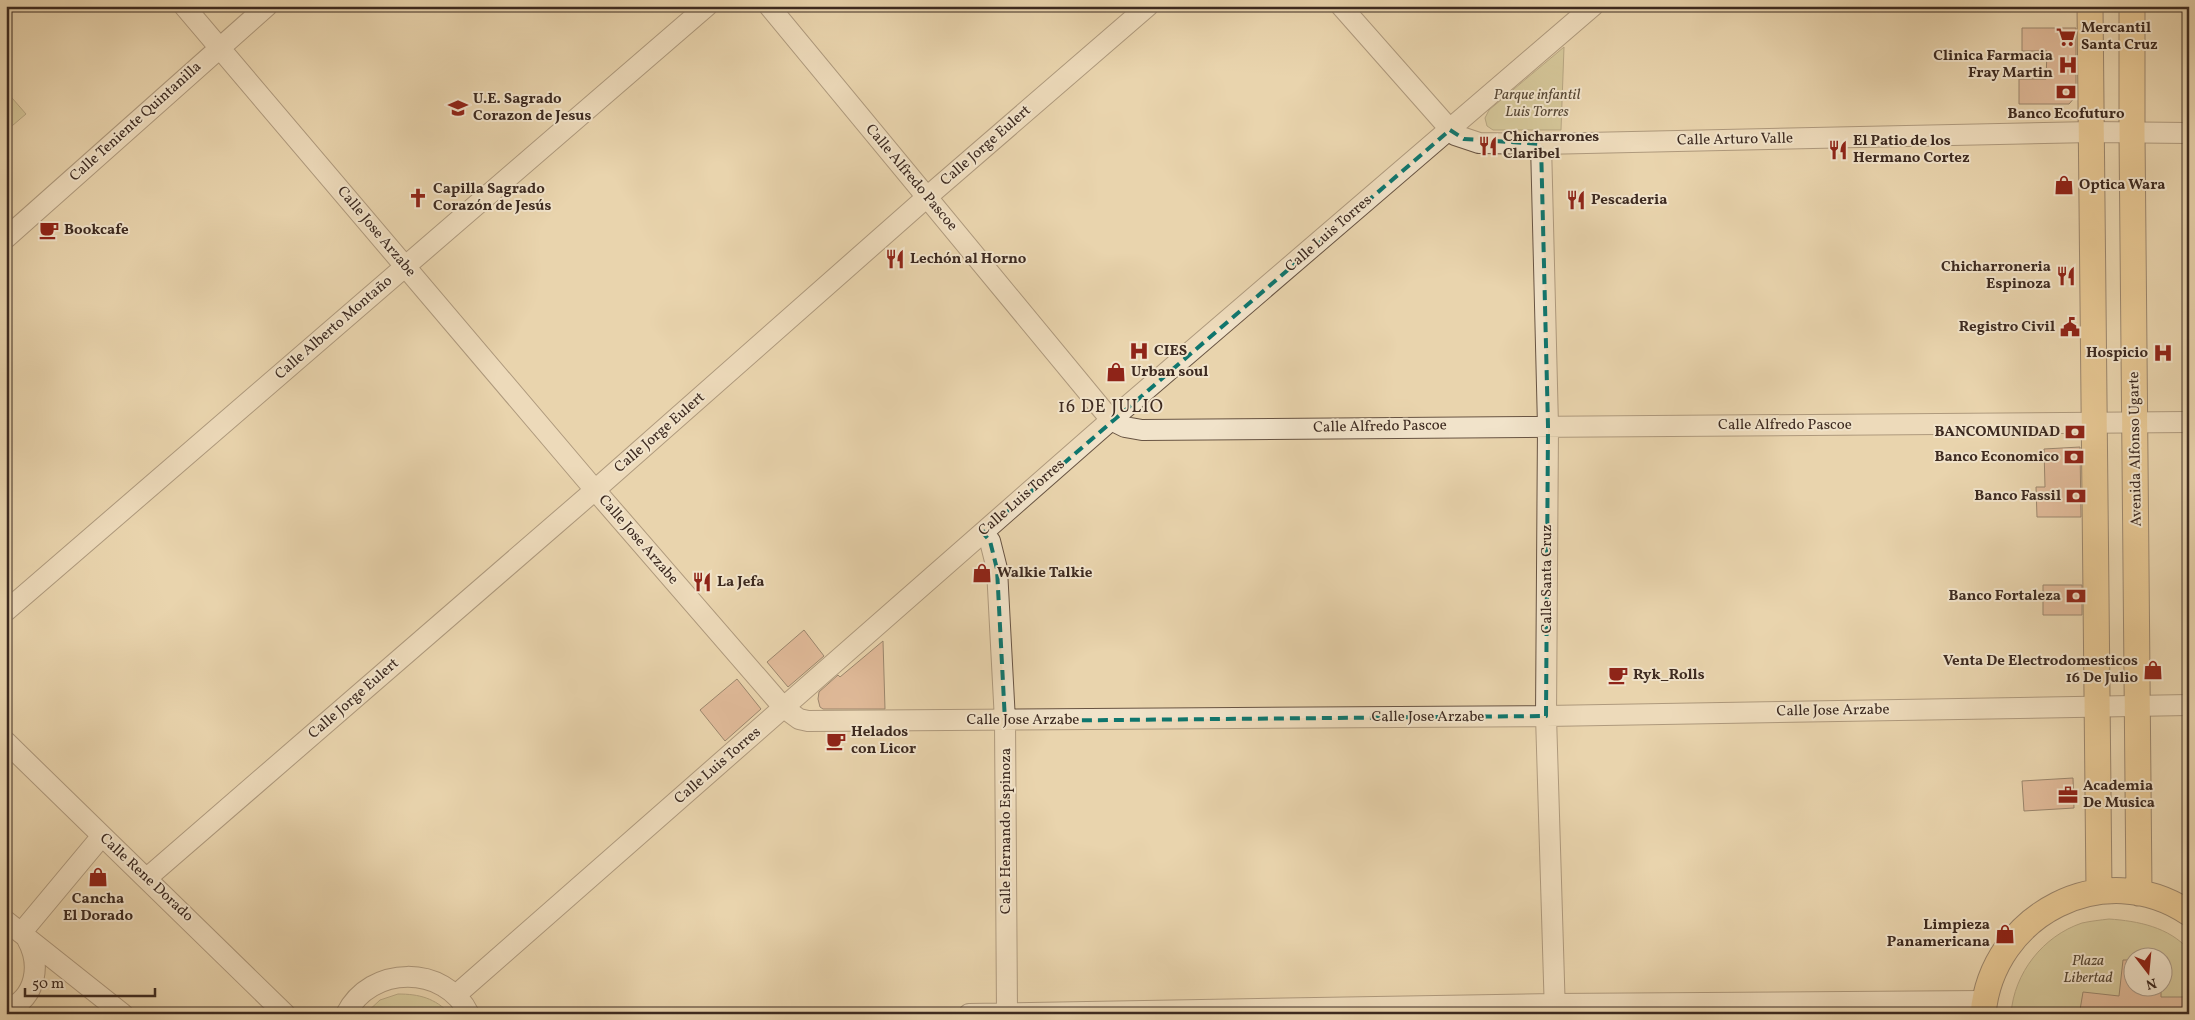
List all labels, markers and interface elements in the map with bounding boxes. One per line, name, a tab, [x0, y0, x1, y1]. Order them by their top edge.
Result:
place label: Mercantil Santa Cruz	[2081, 18, 2158, 56]
supermarket icon: Mercantil Santa Cruz	[2055, 26, 2077, 48]
place label: Clinica Farmacia Fray Martin	[1933, 46, 2053, 84]
hospital icon: Clinica Farmacia Fray Martin	[2057, 54, 2079, 76]
street label: Calle Teniente Quintanilla	[65, 57, 207, 187]
bank icon: Banco Ecofuturo	[2055, 81, 2077, 103]
park label: Parque infantil Luis Torres	[1493, 85, 1581, 123]
place label: U.E. Sagrado Corazon de Jesus	[473, 89, 591, 127]
school or university icon: U.E. Sagrado Corazon de Jesus	[447, 97, 469, 119]
street label: Calle Jorge Eulert	[936, 101, 1036, 191]
place label: Banco Ecofuturo	[2008, 104, 2125, 125]
street label: Calle Alfredo Pascoe	[860, 120, 962, 236]
place label: Chicharrones Claribel	[1503, 127, 1599, 165]
street label: Calle Arturo Valle	[1677, 128, 1793, 152]
place label: El Patio de los Hermano Cortez	[1853, 131, 1970, 169]
restaurant icon: Chicharrones Claribel	[1477, 135, 1499, 157]
restaurant icon: El Patio de los Hermano Cortez	[1827, 139, 1849, 161]
shop icon: Optica Wara	[2053, 174, 2075, 196]
place label: Optica Wara	[2079, 175, 2166, 196]
place label: Capilla Sagrado Corazón de Jesús	[433, 179, 551, 217]
street label: Calle Jose Arzabe	[332, 182, 420, 282]
church icon: Capilla Sagrado Corazón de Jesús	[407, 187, 429, 209]
restaurant icon: Pescaderia	[1565, 189, 1587, 211]
street label: Calle Luis Torres	[1281, 190, 1377, 278]
place label: Pescaderia	[1591, 190, 1667, 211]
cafe icon: Bookcafe	[38, 219, 60, 241]
place label: Bookcafe	[64, 220, 129, 241]
restaurant icon: Lechón al Horno	[884, 248, 906, 270]
place label: Lechón al Horno	[910, 249, 1027, 270]
place label: Chicharroneria Espinoza	[1941, 257, 2051, 295]
restaurant icon: Chicharroneria Espinoza	[2055, 265, 2077, 287]
street label: Calle Alberto Montaño	[271, 271, 397, 385]
public building icon: Registro Civil	[2059, 316, 2081, 338]
place label: Registro Civil	[1959, 317, 2055, 338]
hospital icon: CIES	[1128, 340, 1150, 362]
place label: CIES	[1154, 341, 1187, 362]
hospital icon: Hospicio	[2152, 342, 2174, 364]
place label: Hospicio	[2086, 343, 2148, 364]
shop icon: Urban soul	[1105, 361, 1127, 383]
place label: Urban soul	[1131, 362, 1208, 383]
street label: Avenida Alfonso Ugarte	[2124, 371, 2148, 527]
street label: Calle Jorge Eulert	[610, 388, 710, 478]
district label: 16 DE JULIO	[1058, 395, 1164, 420]
street label: Calle Alfredo Pascoe	[1313, 415, 1447, 439]
street label: Calle Alfredo Pascoe	[1718, 415, 1852, 436]
bank icon: BANCOMUNIDAD	[2064, 421, 2086, 443]
place label: BANCOMUNIDAD	[1934, 422, 2060, 443]
bank icon: Banco Economico	[2063, 446, 2085, 468]
place label: Banco Economico	[1934, 447, 2059, 468]
street label: Calle Luis Torres	[974, 454, 1070, 542]
bank icon: Banco Fassil	[2065, 485, 2087, 507]
place label: Banco Fassil	[1974, 486, 2061, 507]
street label: Calle Jose Arzabe	[593, 490, 683, 590]
street label: Calle Santa Cruz	[1537, 525, 1558, 633]
shop icon: Walkie Talkie	[971, 562, 993, 584]
place label: Walkie Talkie	[997, 563, 1093, 584]
restaurant icon: La Jefa	[691, 571, 713, 593]
place label: La Jefa	[717, 572, 764, 593]
bank icon: Banco Fortaleza	[2065, 585, 2087, 607]
place label: Banco Fortaleza	[1948, 586, 2061, 607]
place label: Venta De Electrodomesticos 16 De Julio	[1943, 651, 2138, 689]
street label: Calle Jorge Eulert	[304, 654, 404, 744]
shop icon: Venta De Electrodomesticos 16 De Julio	[2142, 659, 2164, 681]
cafe icon: Ryk_Rolls	[1607, 664, 1629, 686]
place label: Ryk_Rolls	[1633, 665, 1705, 686]
street label: Calle Jose Arzabe	[1776, 700, 1890, 722]
street label: Calle Jose Arzabe	[1372, 707, 1484, 728]
street label: Calle Jose Arzabe	[967, 710, 1079, 731]
street label: Calle Luis Torres	[670, 722, 766, 810]
place label: Helados con Licor	[851, 722, 916, 760]
cafe icon: Helados con Licor	[825, 730, 847, 752]
street label: Calle Hernando Espinoza	[996, 748, 1017, 914]
place label: Academia De Musica	[2083, 776, 2155, 814]
office icon: Academia De Musica	[2057, 784, 2079, 806]
street label: Calle Rene Dorado	[94, 829, 198, 927]
shop icon: Cancha El Dorado	[87, 866, 109, 888]
place label: Cancha El Dorado	[63, 889, 133, 927]
place label: Limpieza Panamericana	[1887, 915, 1990, 953]
shop icon: Limpieza Panamericana	[1994, 923, 2016, 945]
north arrow	[2122, 948, 2172, 998]
park label: Plaza Libertad	[2063, 951, 2113, 989]
scale bar	[25, 965, 155, 997]
text: N	[2144, 973, 2159, 994]
text: 50 m	[32, 974, 64, 995]

